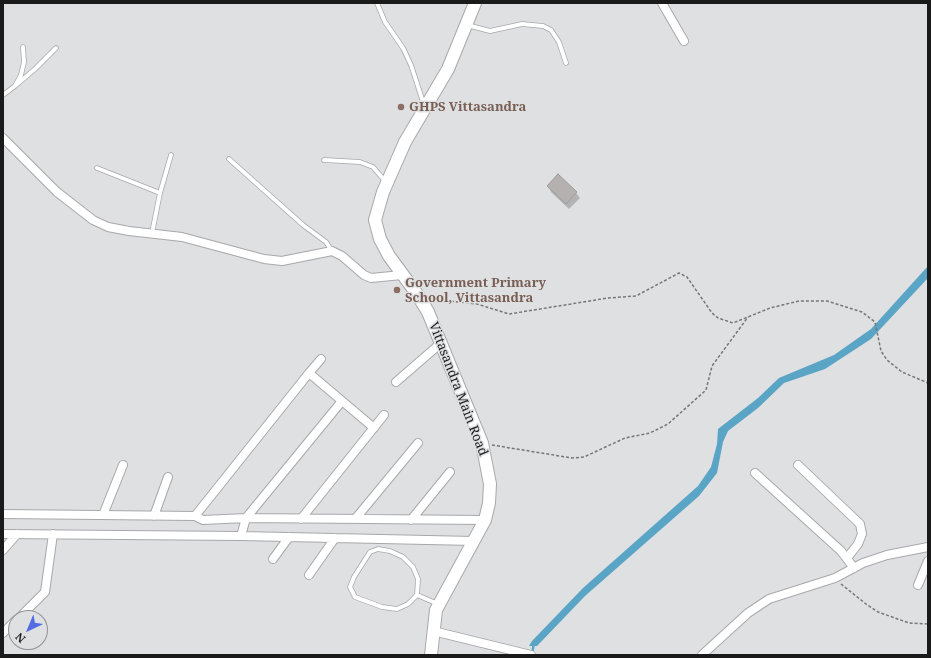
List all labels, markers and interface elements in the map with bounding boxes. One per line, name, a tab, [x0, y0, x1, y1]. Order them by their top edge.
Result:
place label: GHPS Vittasandra	[409, 99, 526, 115]
marker: GHPS Vittasandra	[396, 102, 406, 112]
place label: Government Primary School, Vittasandra	[405, 275, 546, 306]
marker: Government Primary School, Vittasandra	[392, 285, 402, 295]
street label: Vittasandra Main Road	[425, 320, 491, 458]
north arrow	[8, 610, 48, 650]
text: N	[12, 630, 28, 647]

